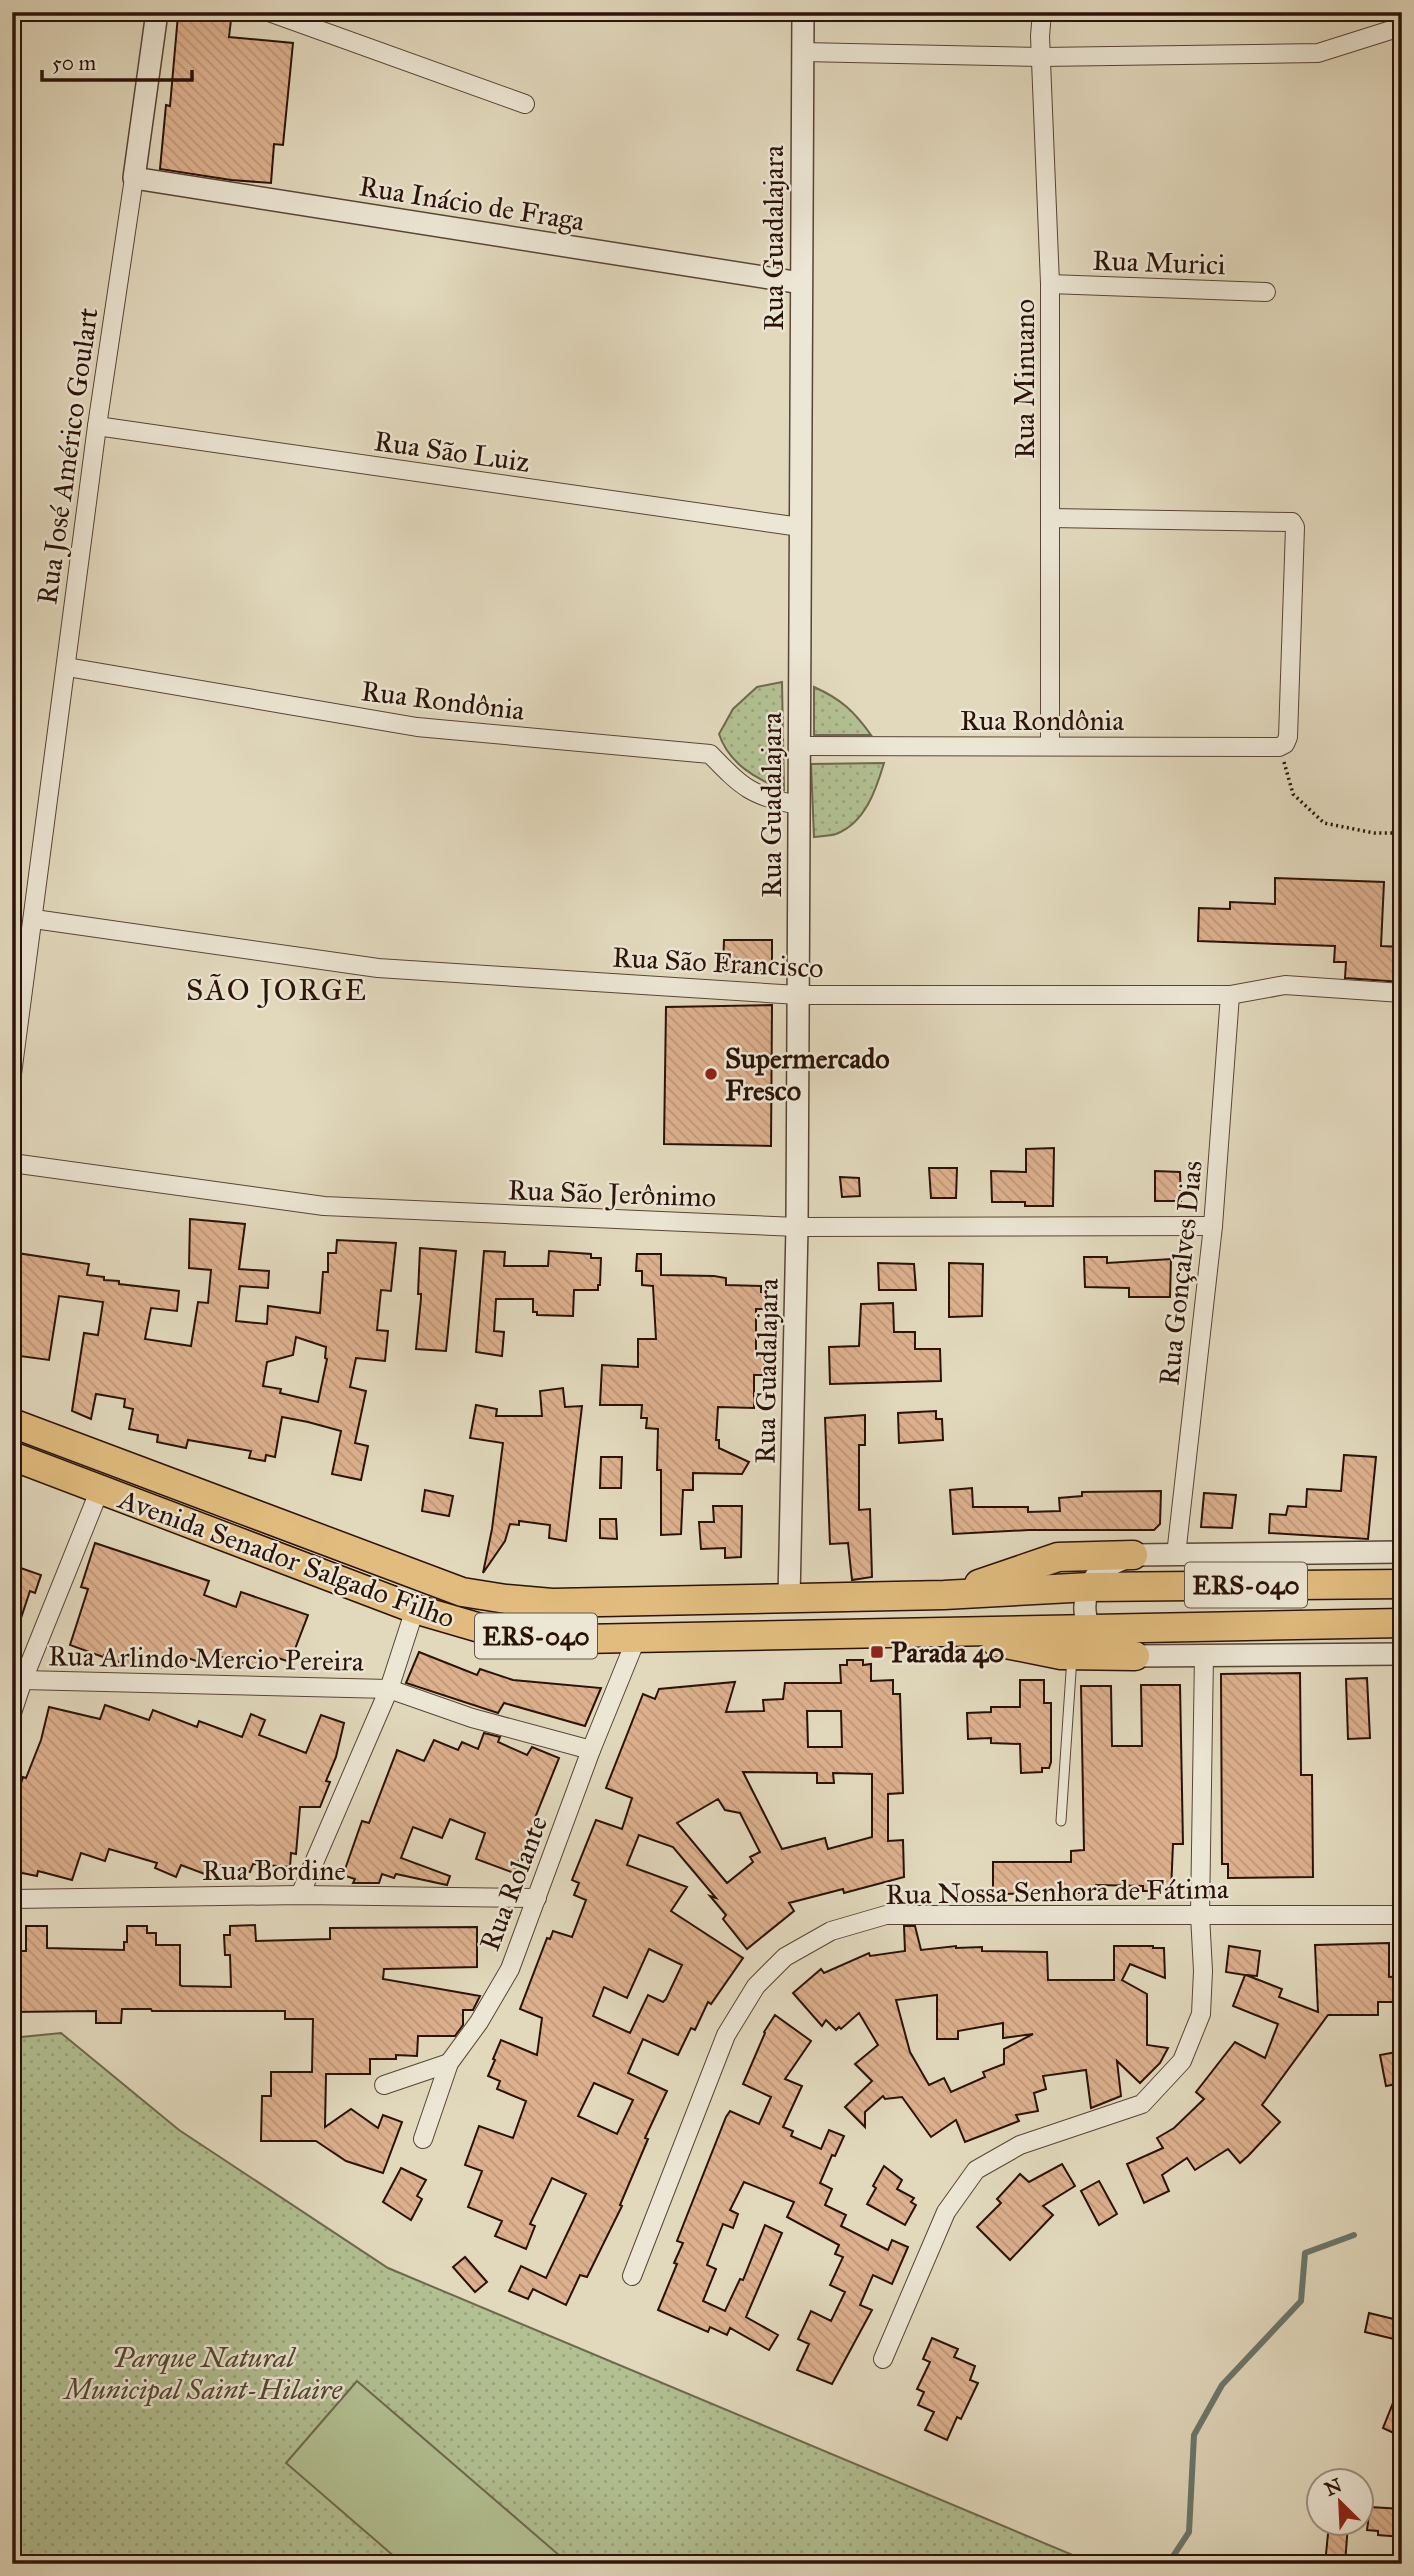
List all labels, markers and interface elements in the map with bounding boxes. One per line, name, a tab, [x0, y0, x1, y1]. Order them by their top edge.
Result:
scale bar	[42, 38, 192, 82]
text: 50 m	[52, 50, 97, 76]
street label: Rua Guadalajara	[756, 145, 791, 331]
street label: Rua Inácio de Fraga	[357, 168, 587, 239]
street label: Rua Murici	[1092, 243, 1227, 282]
street label: Rua Minuano	[1007, 299, 1042, 459]
street label: Rua José Américo Goulart	[29, 306, 106, 607]
street label: Rua São Luiz	[372, 423, 532, 480]
street label: Rua Rondônia	[359, 673, 527, 728]
street label: Rua Rondônia	[960, 703, 1124, 738]
street label: Rua Guadalajara	[754, 712, 789, 898]
street label: Rua São Francisco	[611, 939, 824, 986]
district label: SÃO JORGE	[186, 972, 368, 1008]
place label: Supermercado Fresco	[725, 1041, 890, 1108]
marker: Supermercado Fresco	[703, 1066, 719, 1082]
street label: Rua Gonçalves Dias	[1151, 1159, 1210, 1387]
street label: Rua São Jerônimo	[507, 1172, 717, 1215]
street label: Rua Guadalajara	[747, 1278, 786, 1464]
street label: Avenida Senador Salgado Filho	[113, 1481, 460, 1636]
road number: ERS-040	[1185, 1562, 1307, 1608]
road number: ERS-040	[475, 1614, 597, 1658]
place label: Parada 40	[891, 1635, 1004, 1670]
street label: Rua Arlindo Mercio Pereira	[48, 1638, 364, 1679]
marker: Parada 40	[869, 1644, 885, 1660]
street label: Rua Rolante	[472, 1811, 555, 1956]
street label: Rua Bordine	[202, 1853, 346, 1888]
street label: Rua Nossa Senhora de Fátima	[885, 1871, 1229, 1912]
park label: Parque Natural Municipal Saint-Hilaire	[61, 2340, 342, 2407]
north arrow	[1306, 2468, 1376, 2538]
text: N	[1321, 2473, 1345, 2501]

